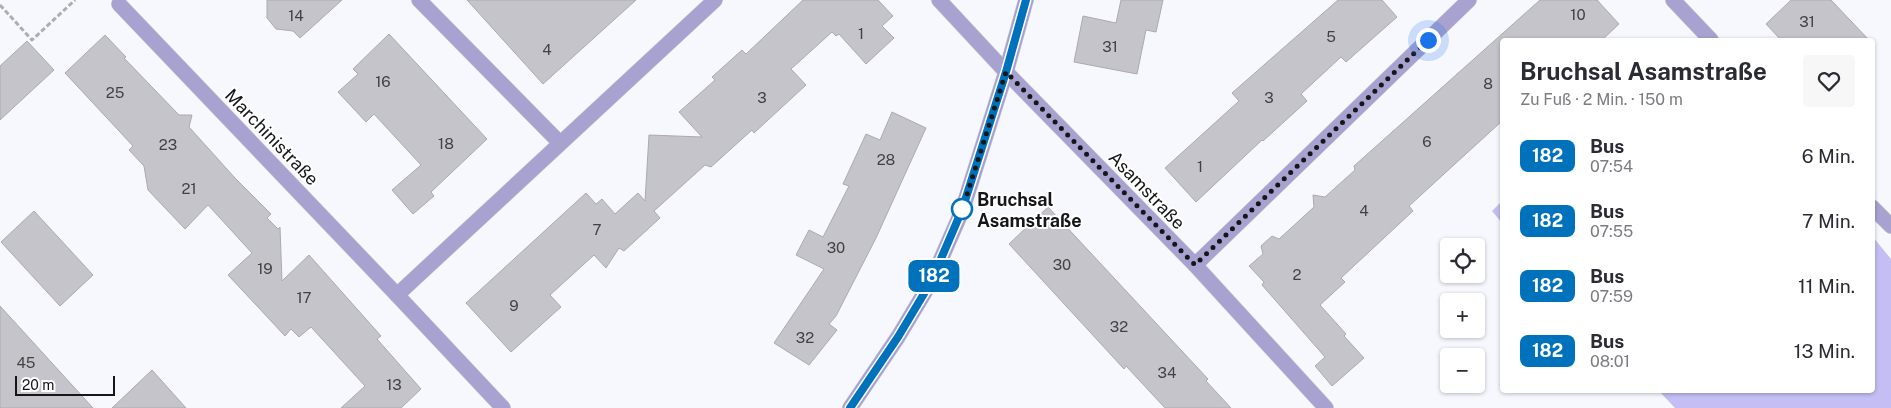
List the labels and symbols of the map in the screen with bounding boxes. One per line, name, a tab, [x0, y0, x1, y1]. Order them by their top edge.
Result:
house number: 10	[1570, 6, 1586, 23]
house number: 14	[288, 7, 304, 24]
house number: 31	[1799, 13, 1815, 30]
house number: 1	[858, 25, 864, 42]
house number: 5	[1326, 28, 1336, 45]
your location	[1416, 28, 1441, 53]
house number: 31	[1102, 38, 1118, 55]
house number: 4	[542, 41, 552, 58]
house number: 16	[375, 73, 391, 90]
house number: 8	[1483, 75, 1493, 92]
house number: 25	[106, 84, 124, 101]
street label: Marchinistraße	[221, 85, 323, 189]
house number: 3	[757, 89, 767, 106]
house number: 3	[1264, 89, 1274, 106]
house number: 6	[1422, 133, 1432, 150]
house number: 18	[438, 135, 454, 152]
house number: 23	[159, 136, 177, 153]
street label: Asamstraße	[1105, 147, 1189, 233]
house number: 28	[877, 151, 895, 168]
house number: 1	[1197, 158, 1203, 175]
house number: 21	[181, 180, 197, 197]
place label: Bruchsal Asamstraße	[977, 189, 1082, 231]
marker: Bruchsal Asamstraße	[951, 198, 973, 220]
house number: 4	[1359, 202, 1369, 219]
house number: 7	[592, 221, 602, 238]
house number: 30	[827, 239, 845, 256]
house number: 30	[1053, 256, 1071, 273]
house number: 19	[257, 260, 273, 277]
line badge: 182	[905, 260, 963, 292]
house number: 2	[1293, 266, 1302, 283]
house number: 17	[296, 289, 312, 306]
house number: 9	[509, 297, 519, 314]
house number: 32	[1110, 318, 1128, 335]
house number: 32	[796, 329, 814, 346]
house number: 45	[17, 354, 35, 371]
house number: 34	[1158, 364, 1176, 381]
scale bar	[15, 373, 115, 396]
house number: 13	[386, 376, 402, 393]

